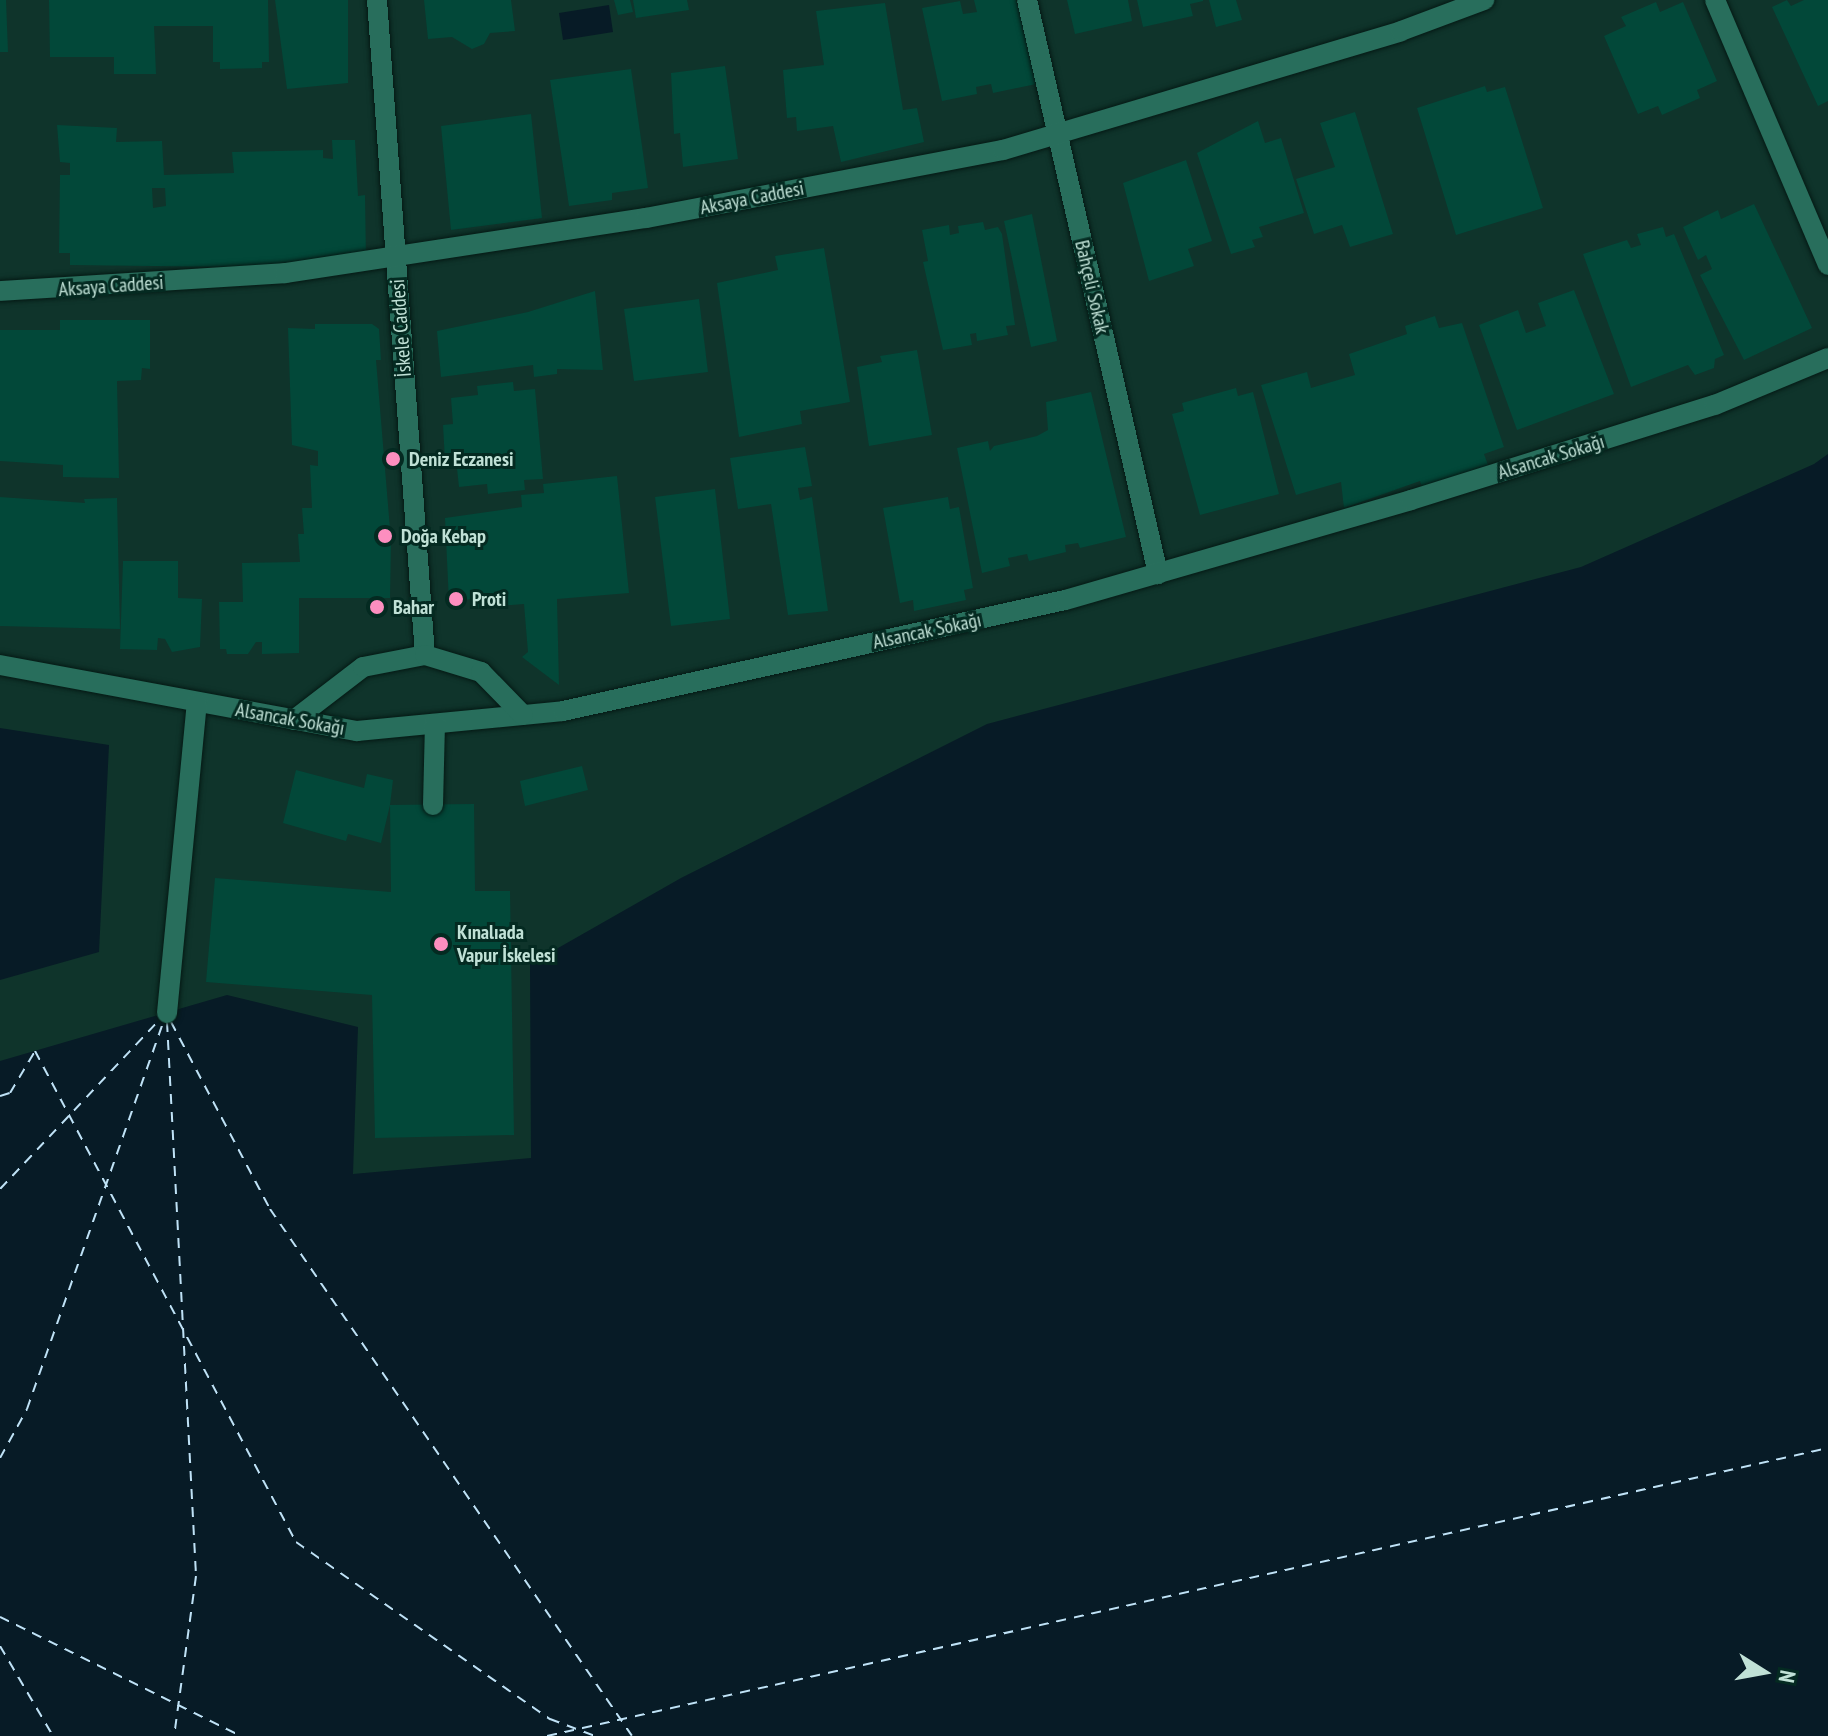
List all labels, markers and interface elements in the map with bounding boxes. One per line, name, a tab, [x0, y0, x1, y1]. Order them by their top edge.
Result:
street label: Aksaya Caddesi	[698, 176, 806, 220]
street label: Bahçeli Sokak	[1070, 238, 1114, 336]
street label: Aksaya Caddesi	[58, 270, 164, 302]
street label: İskele Caddesi	[386, 278, 416, 378]
street label: Alsancak Sokağı	[1495, 429, 1607, 485]
place label: Deniz Eczanesi	[409, 447, 514, 471]
marker: Deniz Eczanesi	[384, 450, 402, 468]
place label: Doğa Kebap	[401, 524, 486, 548]
marker: Doğa Kebap	[376, 527, 394, 545]
place label: Proti	[472, 587, 506, 611]
marker: Proti	[447, 590, 465, 608]
place label: Bahar	[393, 595, 434, 619]
marker: Bahar	[368, 598, 386, 616]
street label: Alsancak Sokağı	[870, 608, 984, 654]
street label: Alsancak Sokağı	[233, 698, 347, 740]
place label: Kınalıada Vapur İskelesi	[457, 920, 555, 967]
marker: Kınalıada Vapur İskelesi	[432, 935, 450, 953]
north arrow	[1724, 1632, 1804, 1712]
text: N	[1773, 1668, 1802, 1685]

